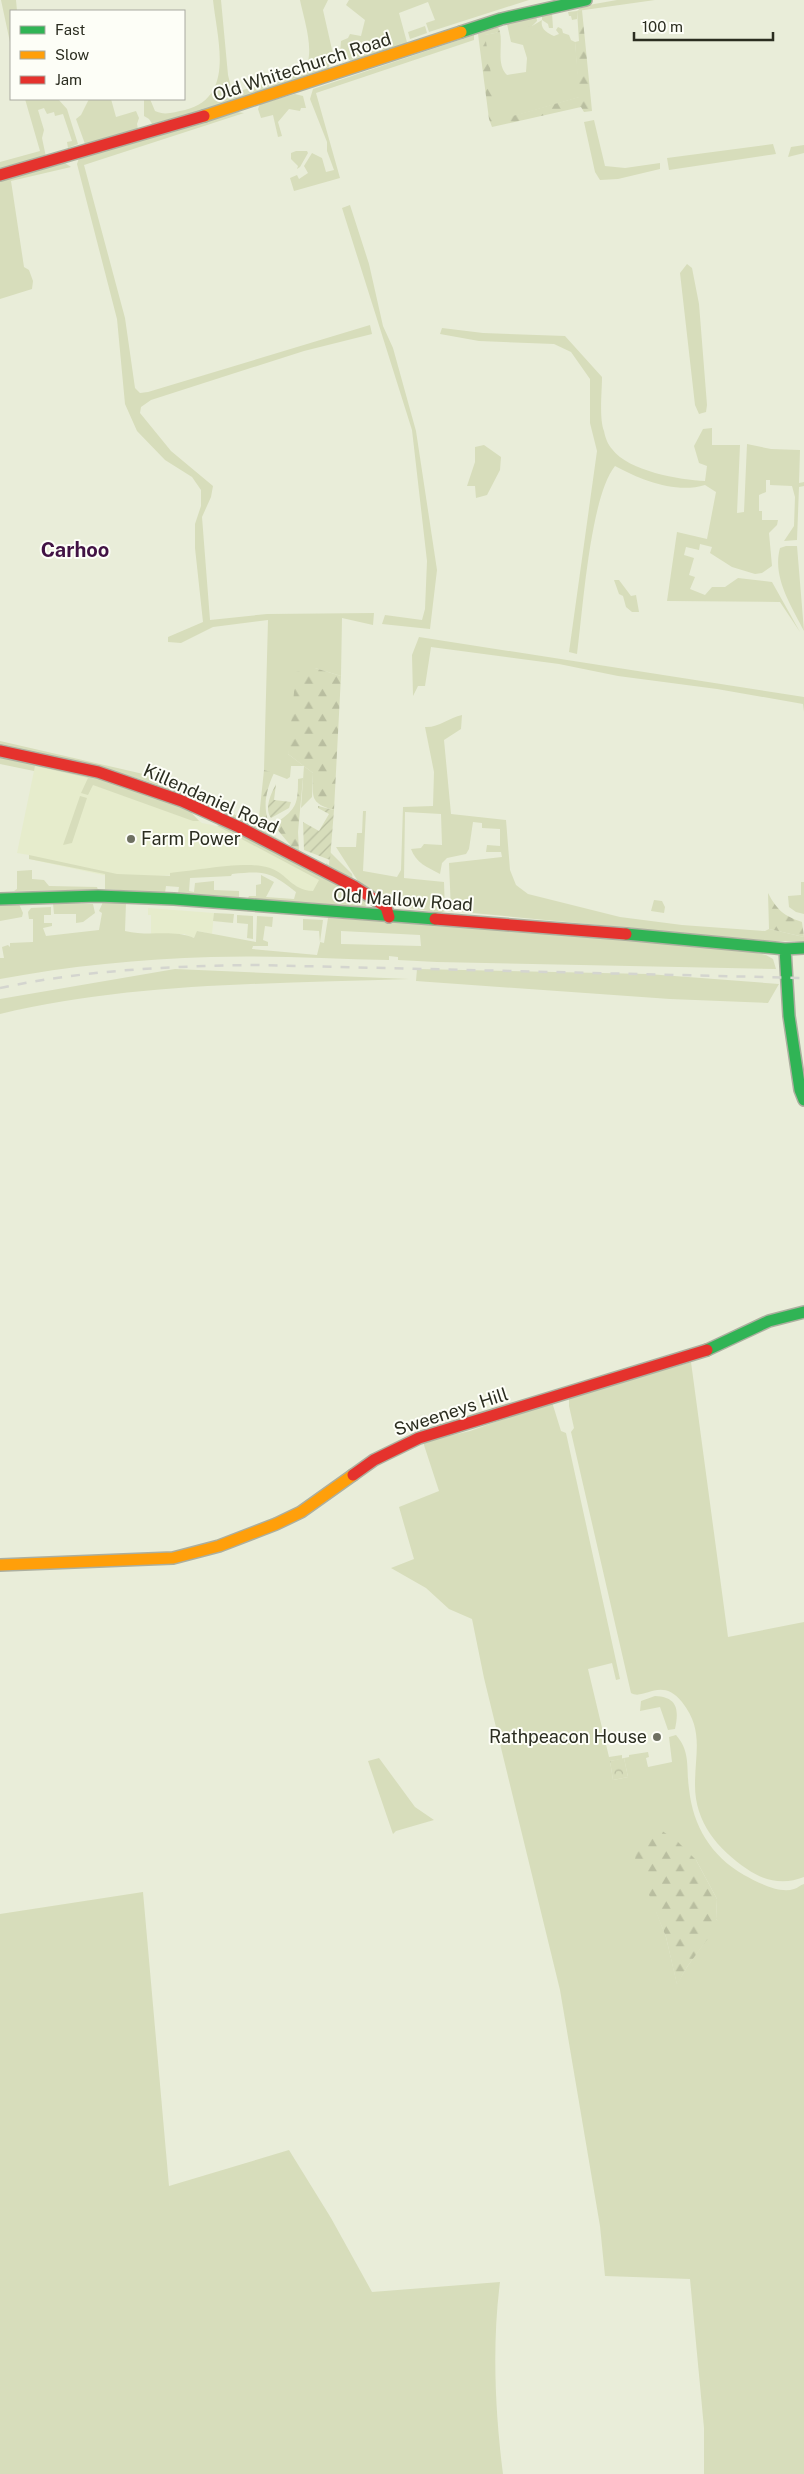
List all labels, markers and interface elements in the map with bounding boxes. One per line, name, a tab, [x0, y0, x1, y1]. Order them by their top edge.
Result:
legend	[10, 10, 185, 100]
scale bar	[634, 10, 773, 42]
text: 100 m	[642, 18, 683, 35]
text: Fast	[55, 21, 85, 38]
street label: Old Whitechurch Road	[210, 28, 394, 105]
text: Slow	[55, 46, 90, 63]
text: Jam	[55, 71, 82, 88]
district label: Carhoo	[41, 538, 109, 562]
street label: Killendaniel Road	[140, 759, 282, 838]
place label: Farm Power	[141, 828, 241, 849]
marker: Farm Power	[125, 833, 137, 845]
street label: Old Mallow Road	[332, 884, 474, 915]
street label: Sweeneys Hill	[391, 1383, 511, 1440]
place label: Rathpeacon House	[489, 1726, 647, 1747]
marker: Rathpeacon House	[651, 1731, 663, 1743]

